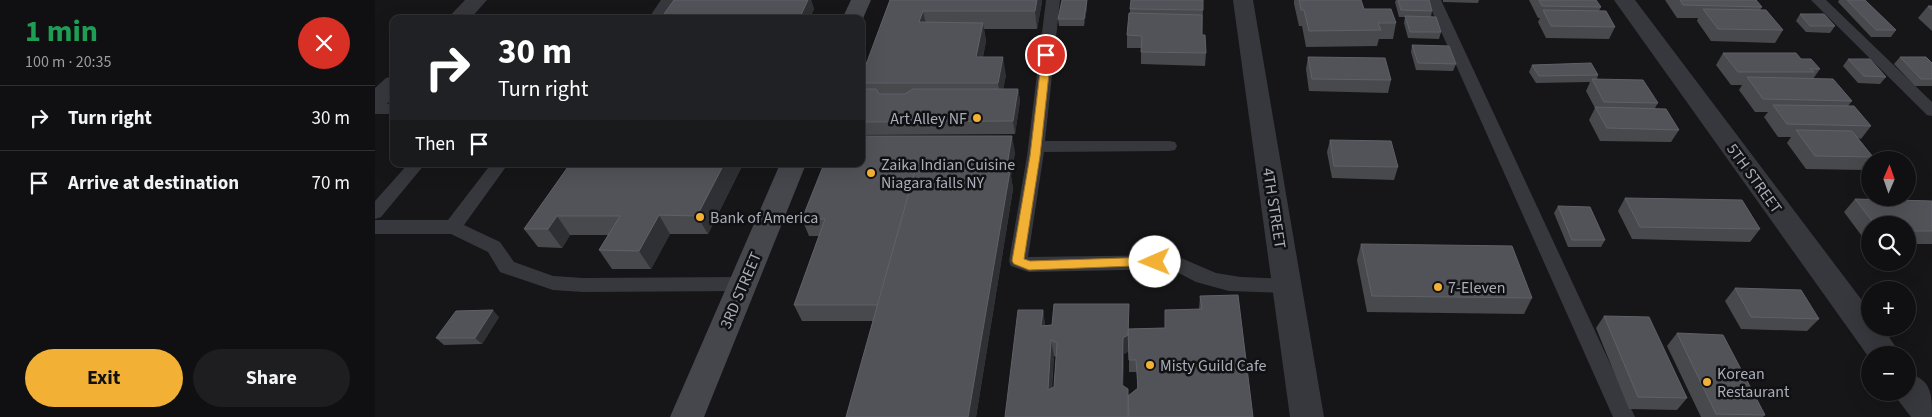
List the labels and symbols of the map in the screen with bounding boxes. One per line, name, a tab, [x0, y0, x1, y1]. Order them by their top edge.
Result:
pin	[1025, 34, 1067, 76]
place label: Art Alley NF	[890, 108, 967, 130]
marker: Art Alley NF	[971, 112, 983, 124]
street label: 5TH STREET	[1721, 139, 1787, 218]
north arrow	[1861, 151, 1916, 206]
place label: Zaika Indian Cuisine Niagara falls NY	[881, 154, 1015, 194]
street label: 4TH STREET	[1257, 166, 1291, 251]
marker: Zaika Indian Cuisine Niagara falls NY	[865, 167, 877, 179]
place label: Bank of America	[710, 207, 818, 229]
marker: Bank of America	[694, 211, 706, 223]
position arrow	[1128, 235, 1180, 287]
street label: 3RD STREET	[715, 248, 767, 332]
place label: 7-Eleven	[1448, 277, 1506, 299]
marker: 7-Eleven	[1432, 281, 1444, 293]
place label: Misty Guild Cafe	[1160, 355, 1266, 377]
marker: Misty Guild Cafe	[1144, 359, 1156, 371]
place label: Korean Restaurant	[1717, 363, 1790, 403]
marker: Korean Restaurant	[1701, 376, 1713, 388]

